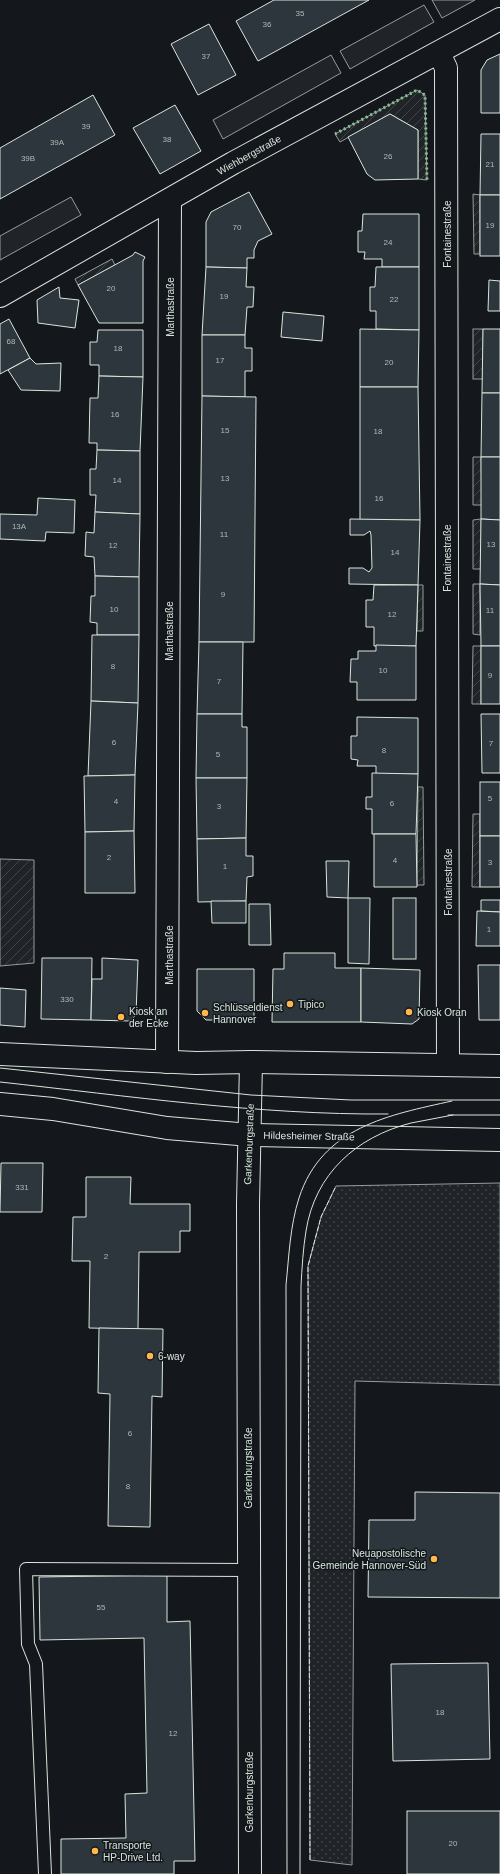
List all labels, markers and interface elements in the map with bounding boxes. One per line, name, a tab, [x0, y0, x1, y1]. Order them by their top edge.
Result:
house number: 35	[296, 9, 305, 18]
house number: 36	[263, 20, 272, 29]
house number: 37	[202, 52, 211, 61]
house number: 39	[82, 122, 91, 131]
street label: Wiehbergstraße	[215, 133, 283, 177]
house number: 38	[163, 135, 172, 144]
house number: 39A	[50, 138, 65, 147]
house number: 26	[384, 152, 393, 161]
house number: 39B	[21, 154, 35, 163]
house number: 21	[486, 160, 495, 169]
street label: Fontainestraße	[442, 200, 453, 268]
house number: 19	[486, 221, 495, 230]
house number: 70	[233, 223, 242, 232]
house number: 24	[384, 238, 393, 247]
street label: Marthastraße	[165, 277, 176, 337]
house number: 20	[107, 284, 116, 293]
house number: 19	[220, 292, 229, 301]
house number: 22	[390, 295, 399, 304]
house number: 68	[7, 337, 16, 346]
house number: 18	[114, 344, 123, 353]
house number: 17	[216, 356, 225, 365]
house number: 20	[385, 358, 394, 367]
house number: 16	[111, 410, 120, 419]
house number: 15	[221, 426, 230, 435]
house number: 18	[374, 427, 383, 436]
house number: 13	[221, 474, 230, 483]
house number: 14	[113, 476, 122, 485]
house number: 16	[375, 494, 384, 503]
house number: 13A	[12, 522, 27, 531]
street label: Fontainestraße	[442, 524, 453, 592]
house number: 11	[220, 530, 229, 539]
house number: 13	[487, 540, 496, 549]
house number: 12	[109, 541, 118, 550]
house number: 14	[391, 548, 400, 557]
house number: 9	[221, 590, 226, 599]
street label: Marthastraße	[164, 601, 175, 661]
house number: 10	[110, 605, 119, 614]
house number: 11	[486, 606, 495, 615]
house number: 12	[388, 610, 397, 619]
house number: 8	[111, 662, 116, 671]
house number: 10	[379, 666, 388, 675]
house number: 9	[488, 671, 493, 680]
house number: 7	[217, 677, 222, 686]
house number: 6	[112, 738, 117, 747]
house number: 7	[489, 739, 494, 748]
house number: 8	[382, 746, 387, 755]
house number: 5	[216, 750, 221, 759]
house number: 5	[488, 794, 493, 803]
house number: 4	[114, 797, 119, 806]
house number: 6	[390, 799, 395, 808]
house number: 3	[217, 802, 222, 811]
street label: Fontainestraße	[443, 848, 454, 916]
house number: 2	[107, 853, 112, 862]
house number: 4	[393, 856, 398, 865]
house number: 3	[488, 858, 493, 867]
house number: 1	[223, 862, 228, 871]
street label: Marthastraße	[164, 925, 175, 985]
house number: 1	[487, 925, 492, 934]
house number: 330	[60, 995, 74, 1004]
marker: Tipico	[285, 999, 295, 1009]
place label: Tipico	[298, 999, 325, 1010]
place label: Schlüsseldienst Hannover	[213, 1002, 283, 1025]
place label: Kiosk an der Ecke	[129, 1006, 169, 1029]
marker: Kiosk Oran	[404, 1007, 414, 1017]
place label: Kiosk Oran	[417, 1007, 466, 1018]
marker: Schlüsseldienst Hannover	[200, 1008, 210, 1018]
marker: Kiosk an der Ecke	[116, 1012, 126, 1022]
street label: Garkenburgstraße	[242, 1103, 256, 1185]
street label: Hildesheimer Straße	[263, 1130, 355, 1142]
house number: 331	[15, 1183, 29, 1192]
house number: 2	[104, 1252, 109, 1261]
marker: 6-way	[145, 1351, 155, 1361]
place label: 6-way	[158, 1351, 185, 1362]
street label: Garkenburgstraße	[243, 1427, 254, 1509]
house number: 6	[128, 1429, 133, 1438]
house number: 8	[126, 1482, 131, 1491]
place label: Neuapostolische Gemeinde Hannover-Süd	[313, 1548, 426, 1571]
marker: Neuapostolische Gemeinde Hannover-Süd	[429, 1554, 439, 1564]
house number: 55	[97, 1603, 106, 1612]
house number: 18	[436, 1708, 445, 1717]
house number: 12	[169, 1729, 178, 1738]
street label: Garkenburgstraße	[244, 1751, 255, 1833]
house number: 20	[449, 1839, 458, 1848]
place label: Transporte HP-Drive Ltd.	[103, 1840, 163, 1863]
marker: Transporte HP-Drive Ltd.	[90, 1846, 100, 1856]

